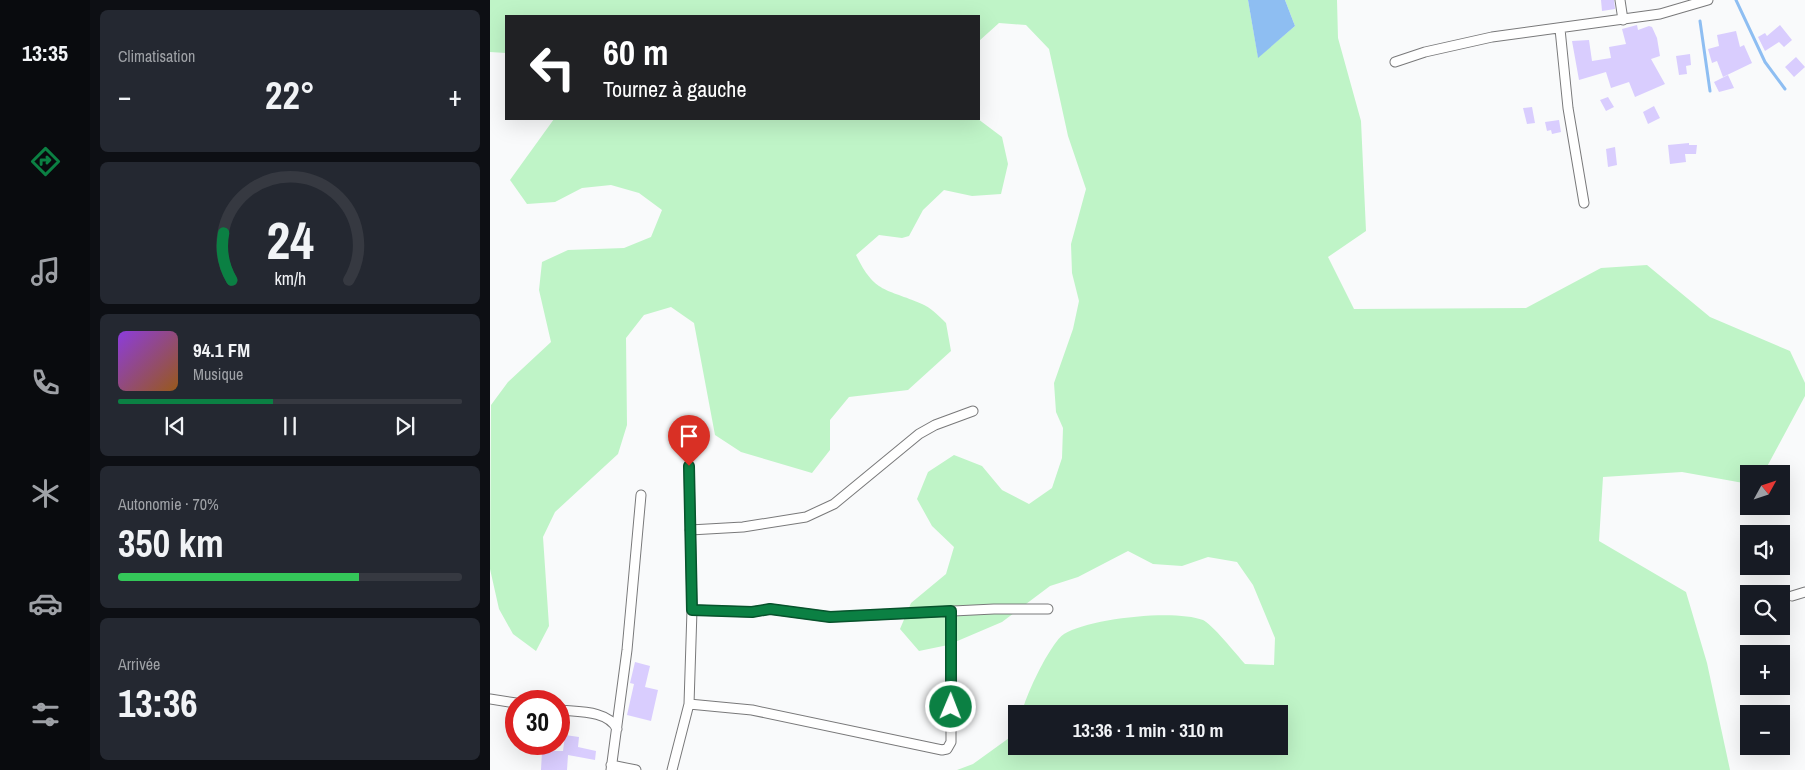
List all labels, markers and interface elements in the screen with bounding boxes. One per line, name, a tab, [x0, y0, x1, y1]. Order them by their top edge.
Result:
text: 60 m	[603, 29, 668, 76]
icon: left	[520, 35, 585, 100]
text: 13:35	[22, 38, 68, 68]
text: Climatisation	[118, 45, 195, 67]
text: 22°	[265, 70, 315, 121]
text: Tournez à gauche	[603, 74, 746, 104]
text: −	[118, 77, 131, 115]
text: +	[449, 77, 462, 115]
icon: directions	[28, 144, 63, 179]
text: 24	[266, 205, 314, 275]
icon: music	[28, 254, 63, 289]
text: km/h	[274, 267, 306, 291]
text: 94.1 FM	[193, 337, 250, 363]
text: Musique	[193, 363, 243, 385]
icon: phone	[28, 365, 63, 400]
icon: previous	[161, 412, 189, 440]
icon: pause	[276, 412, 304, 440]
icon: next	[391, 412, 419, 440]
pin	[668, 415, 710, 466]
icon: arrive	[675, 422, 703, 450]
north arrow	[1740, 465, 1790, 515]
map controls	[1740, 465, 1790, 755]
icon: climate	[28, 476, 63, 511]
text: Autonomie · 70%	[118, 493, 219, 515]
text: 350 km	[118, 518, 224, 569]
button: sound	[1740, 525, 1790, 575]
button: search	[1740, 585, 1790, 635]
icon: car	[28, 586, 63, 621]
button: +	[1740, 645, 1790, 695]
text: Arrivée	[118, 653, 160, 675]
text: 13:36	[118, 678, 198, 729]
position arrow	[924, 680, 976, 732]
speed limit sign: 30	[505, 690, 570, 755]
icon: filters	[28, 697, 63, 732]
button: −	[1740, 705, 1790, 755]
text: 13:36 · 1 min · 310 m	[1073, 717, 1223, 743]

